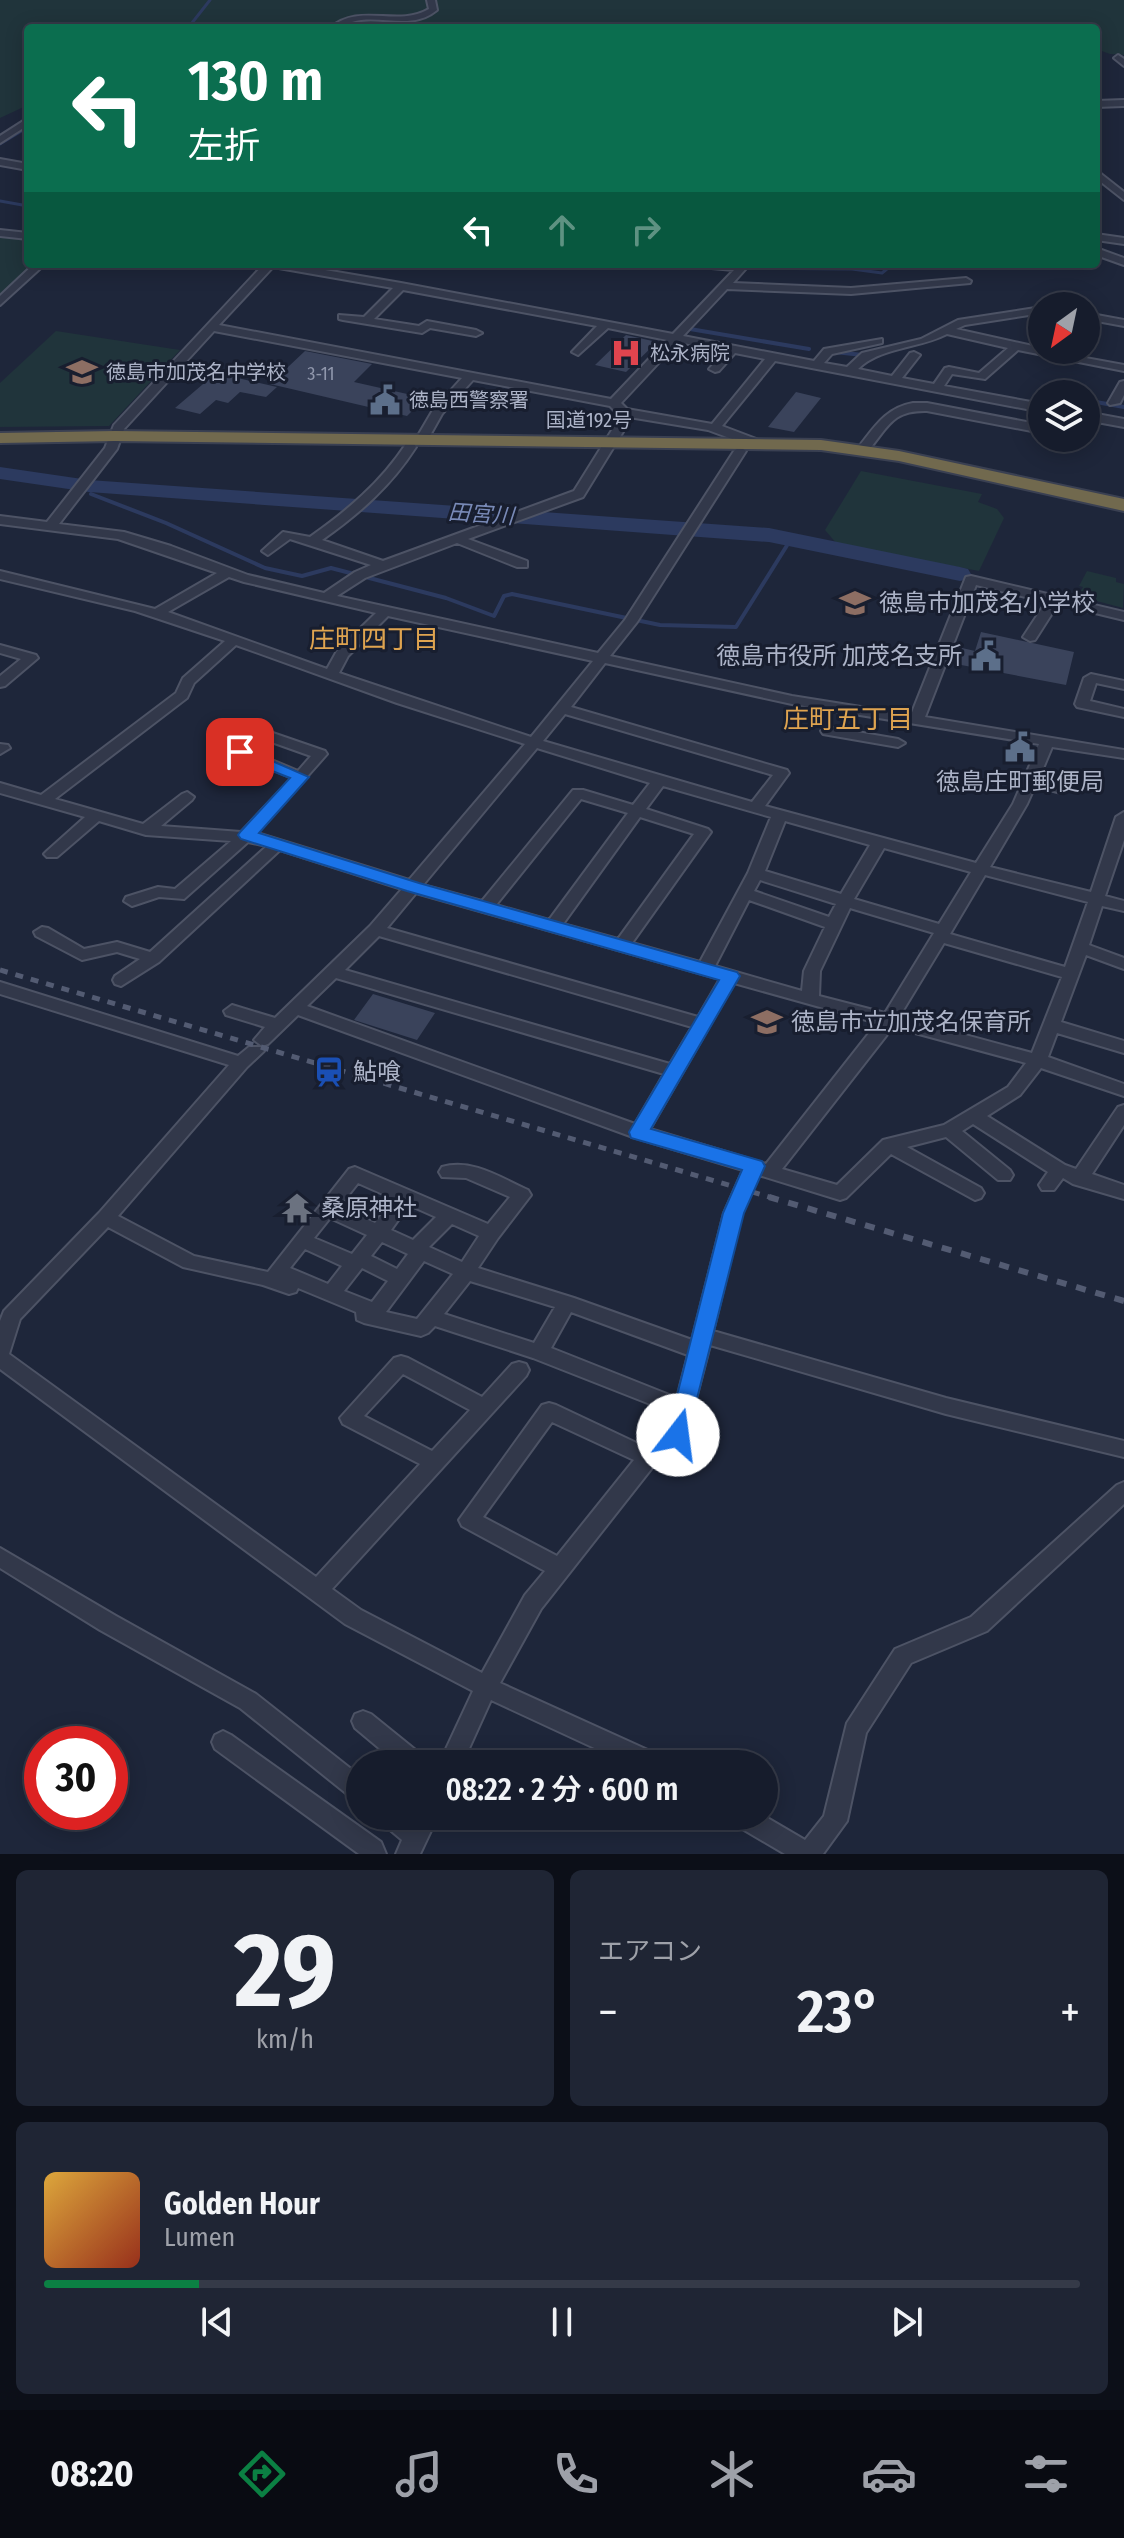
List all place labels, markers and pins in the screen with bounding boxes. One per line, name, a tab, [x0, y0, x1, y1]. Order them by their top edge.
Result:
hospital icon: 松永病院	[609, 336, 643, 370]
place label: 松永病院	[650, 341, 730, 365]
school or university icon: 徳島市加茂名中学校	[65, 355, 99, 389]
place label: 徳島市加茂名中学校	[106, 360, 286, 384]
public building icon: 徳島西警察署	[368, 383, 402, 417]
place label: 徳島西警察署	[409, 388, 529, 412]
school or university icon: 徳島市加茂名小学校	[838, 586, 872, 620]
place label: 徳島市加茂名小学校	[879, 589, 1095, 617]
public building icon: 徳島市役所 加茂名支所	[969, 639, 1003, 673]
place label: 徳島市役所 加茂名支所	[716, 642, 962, 670]
pin	[206, 718, 274, 786]
public building icon: 徳島庄町郵便局	[1003, 730, 1037, 764]
place label: 徳島庄町郵便局	[936, 768, 1104, 796]
school or university icon: 徳島市立加茂名保育所	[750, 1005, 784, 1039]
place label: 徳島市立加茂名保育所	[791, 1008, 1031, 1036]
station icon: 鮎喰	[312, 1055, 346, 1089]
place label: 鮎喰	[353, 1058, 401, 1086]
temple icon: 桑原神社	[280, 1191, 314, 1225]
place label: 桑原神社	[321, 1194, 417, 1222]

